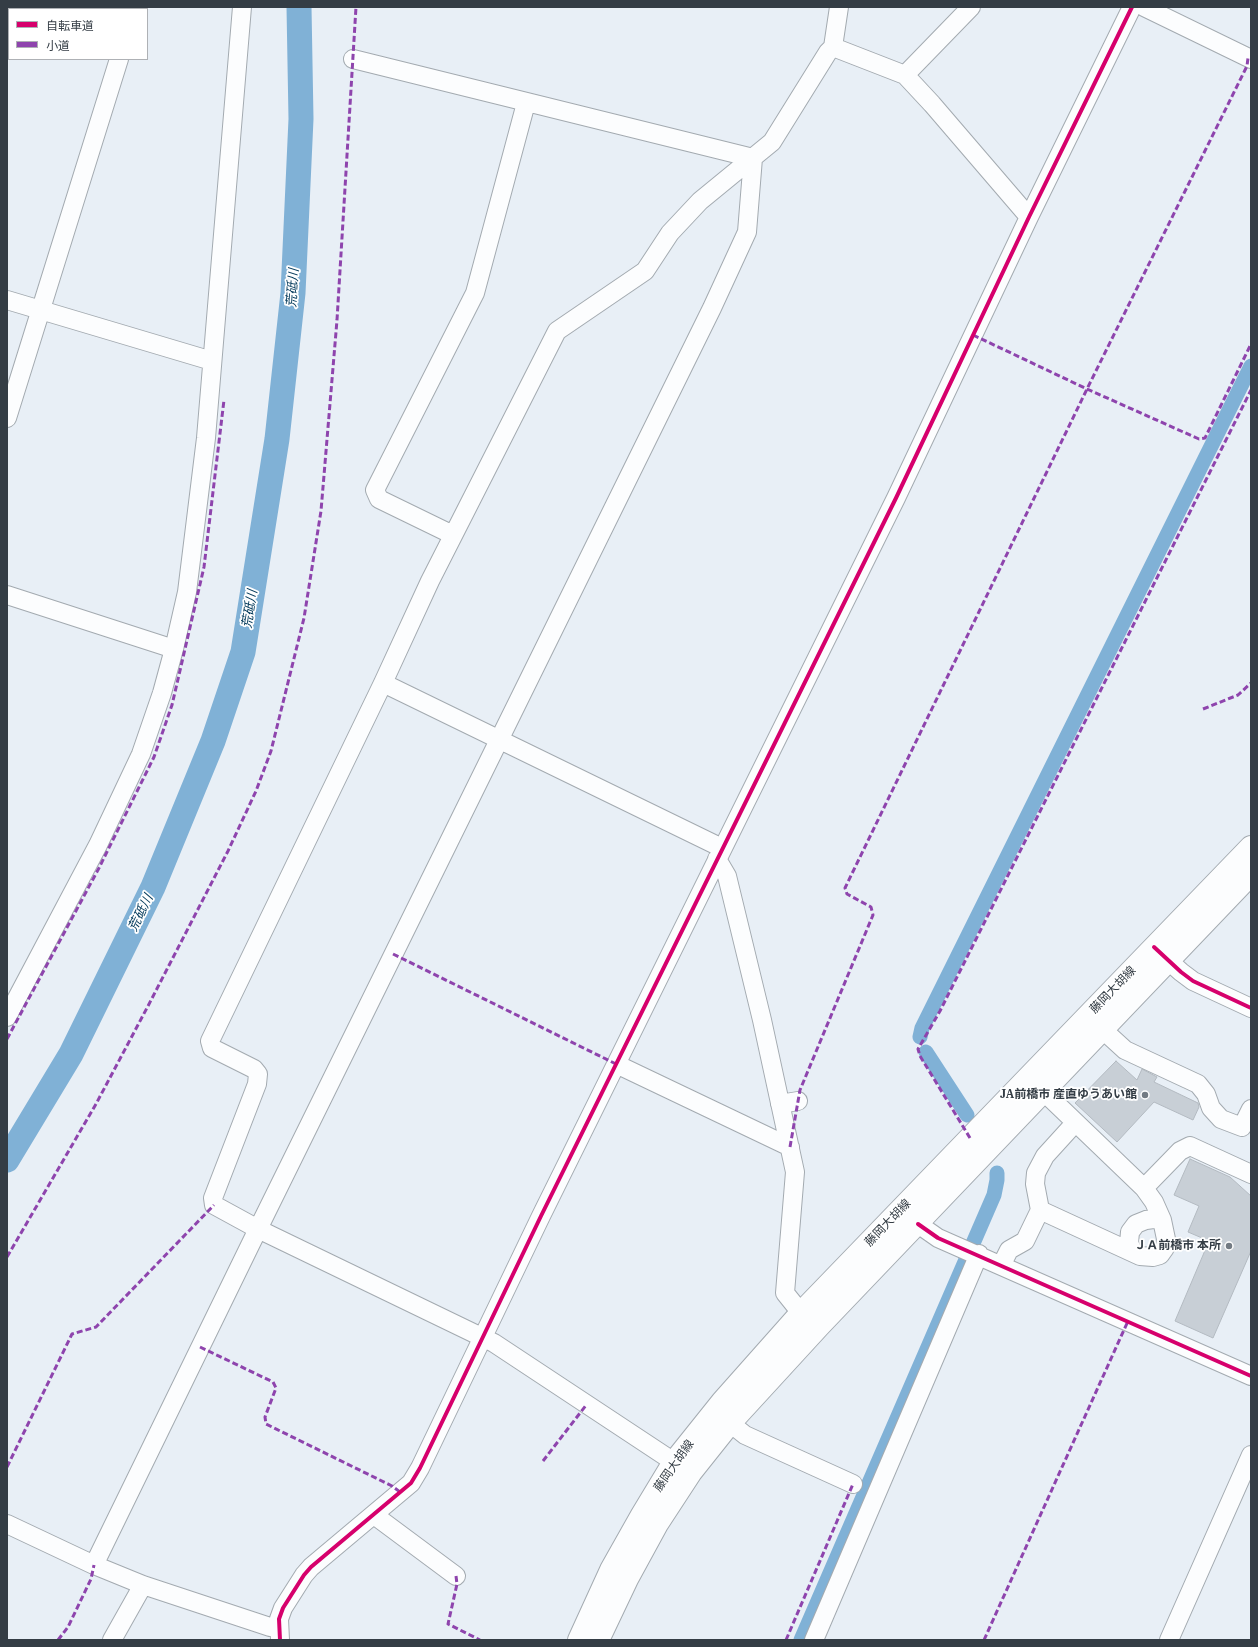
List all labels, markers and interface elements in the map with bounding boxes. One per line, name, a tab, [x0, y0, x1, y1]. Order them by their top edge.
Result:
legend	[8, 8, 148, 60]
text: 自転車道	[46, 18, 94, 33]
text: 小道	[46, 38, 70, 53]
water label: 荒砥川	[284, 268, 302, 308]
water label: 荒砥川	[239, 589, 261, 629]
water label: 荒砥川	[125, 892, 157, 934]
street label: 藤岡大胡線	[1087, 963, 1139, 1017]
place label: JA前橋市 産直ゆうあい館	[1000, 1088, 1137, 1102]
marker: JA前橋市 産直ゆうあい館	[1140, 1090, 1150, 1100]
street label: 藤岡大胡線	[862, 1196, 914, 1250]
place label: ＪＡ前橋市 本所	[1134, 1239, 1221, 1253]
marker: ＪＡ前橋市 本所	[1224, 1241, 1234, 1251]
street label: 藤岡大胡線	[651, 1437, 697, 1495]

